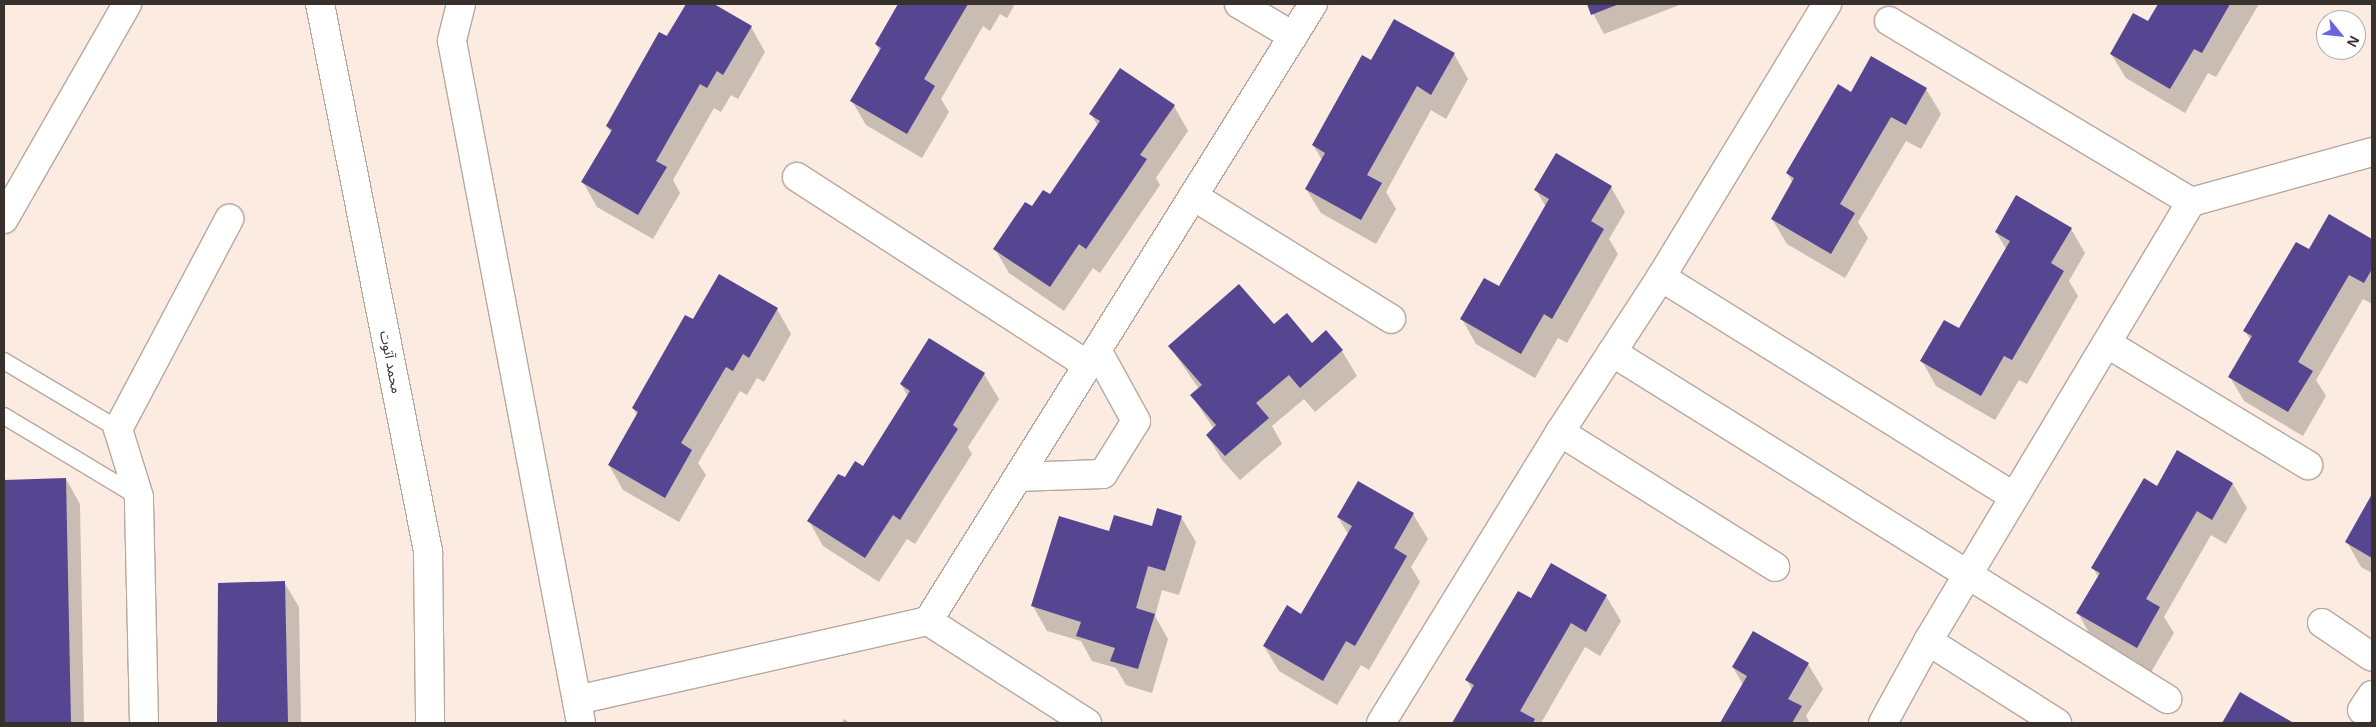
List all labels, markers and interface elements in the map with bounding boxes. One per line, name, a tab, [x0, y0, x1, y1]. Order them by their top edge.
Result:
north arrow	[2316, 10, 2366, 60]
text: N	[2344, 33, 2363, 50]
street label: محمد آتوت	[377, 329, 405, 395]

